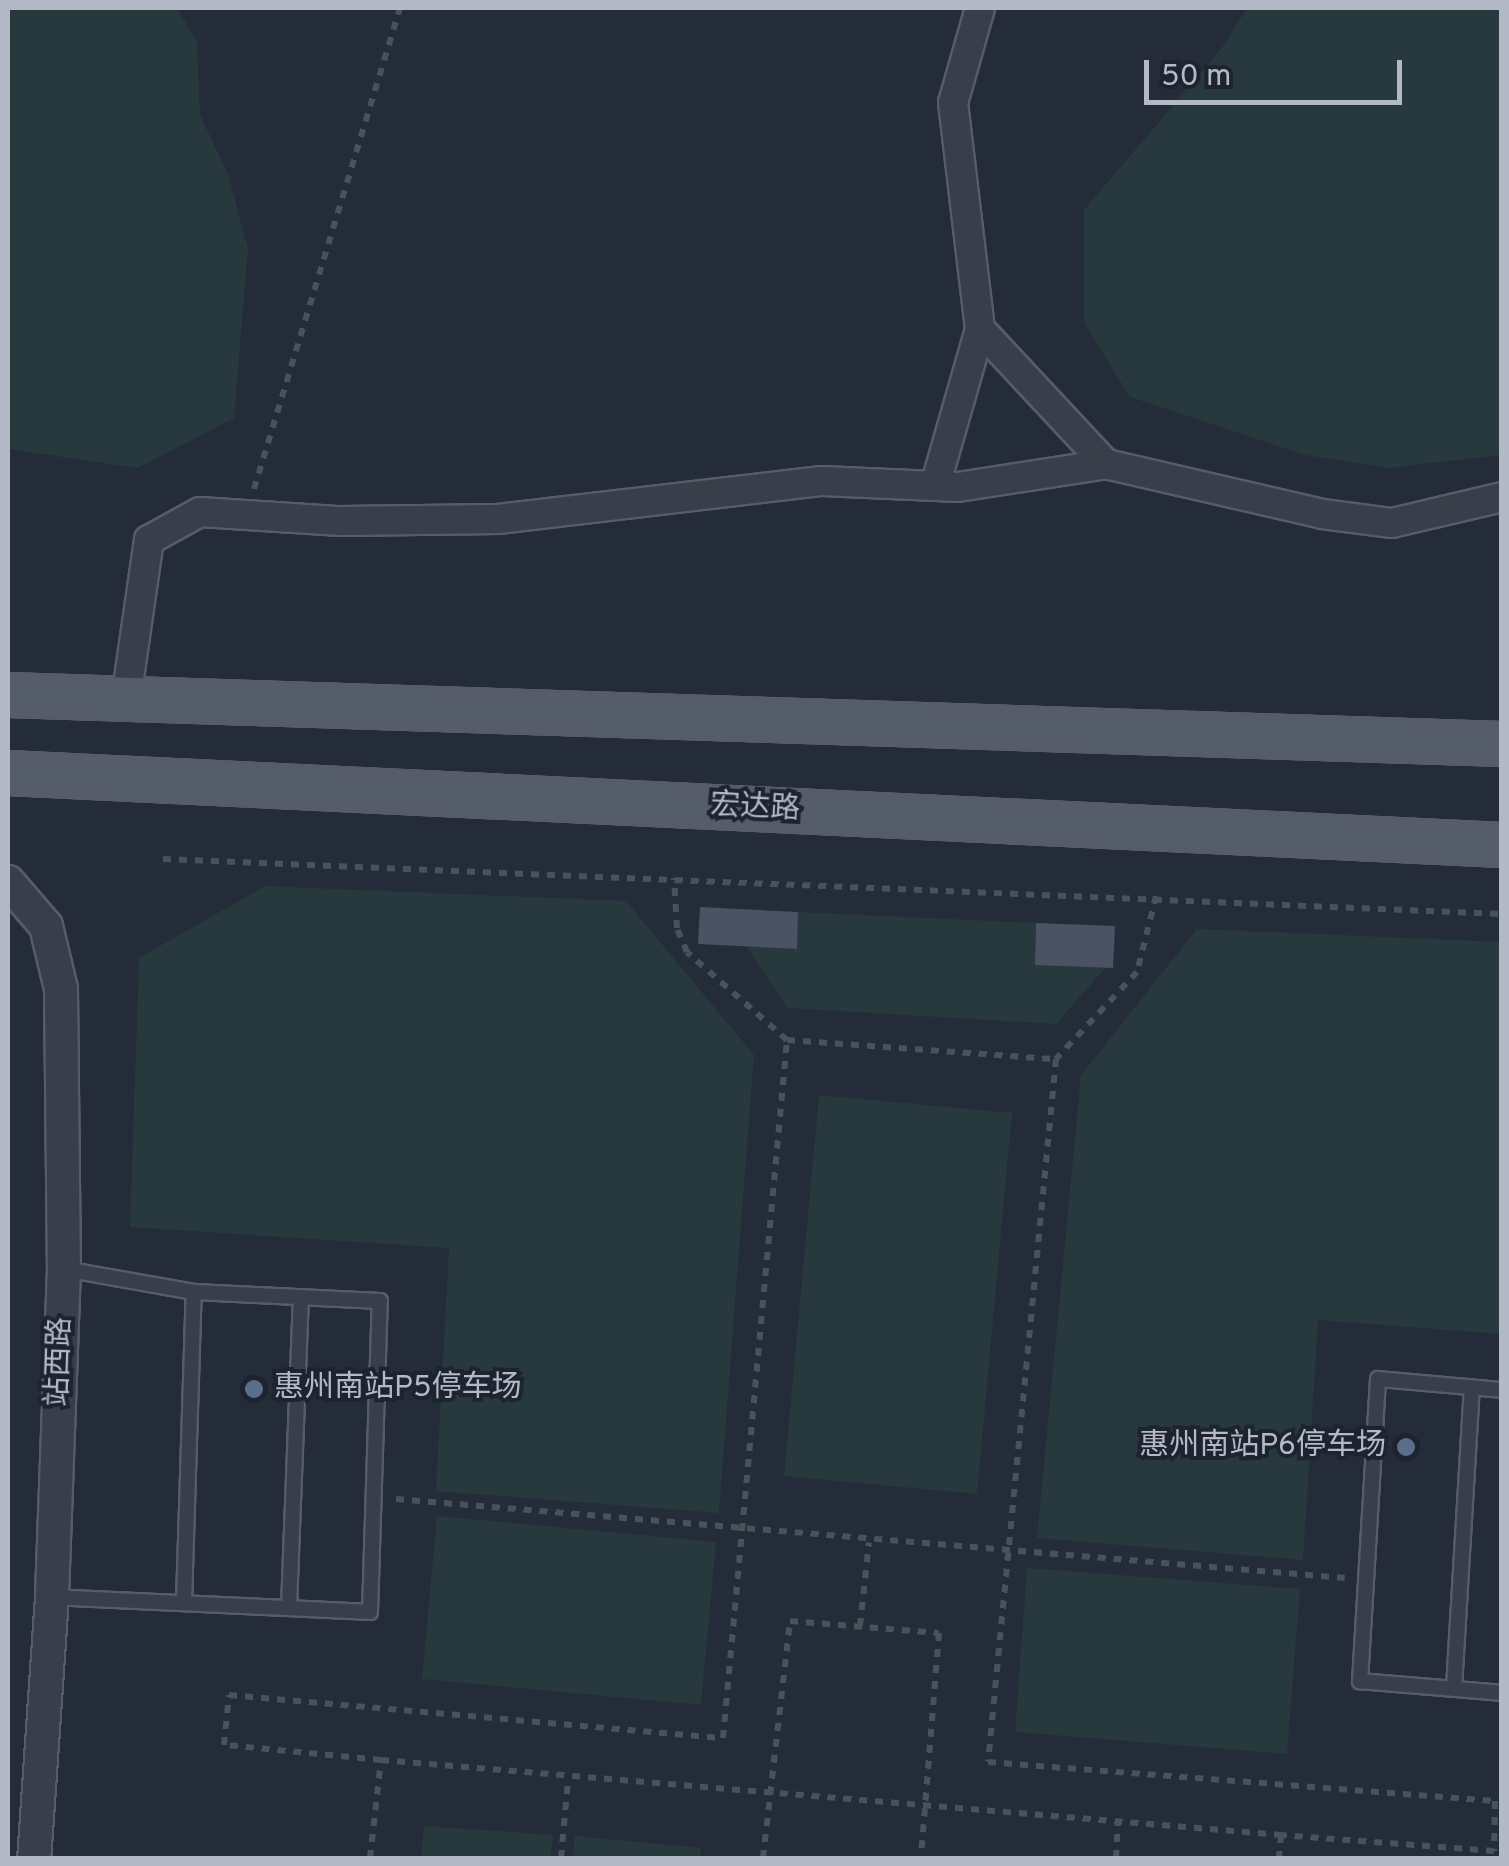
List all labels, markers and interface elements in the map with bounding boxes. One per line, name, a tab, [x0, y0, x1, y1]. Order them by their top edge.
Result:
scale bar	[1149, 40, 1406, 102]
text: 50 m	[1161, 59, 1231, 96]
street label: 宏达路	[709, 789, 801, 829]
street label: 站西路	[41, 1316, 81, 1408]
place label: 惠州南站P5停车场	[274, 1371, 522, 1407]
marker: 惠州南站P5停车场	[243, 1378, 265, 1400]
place label: 惠州南站P6停车场	[1139, 1429, 1386, 1465]
marker: 惠州南站P6停车场	[1395, 1436, 1417, 1458]

